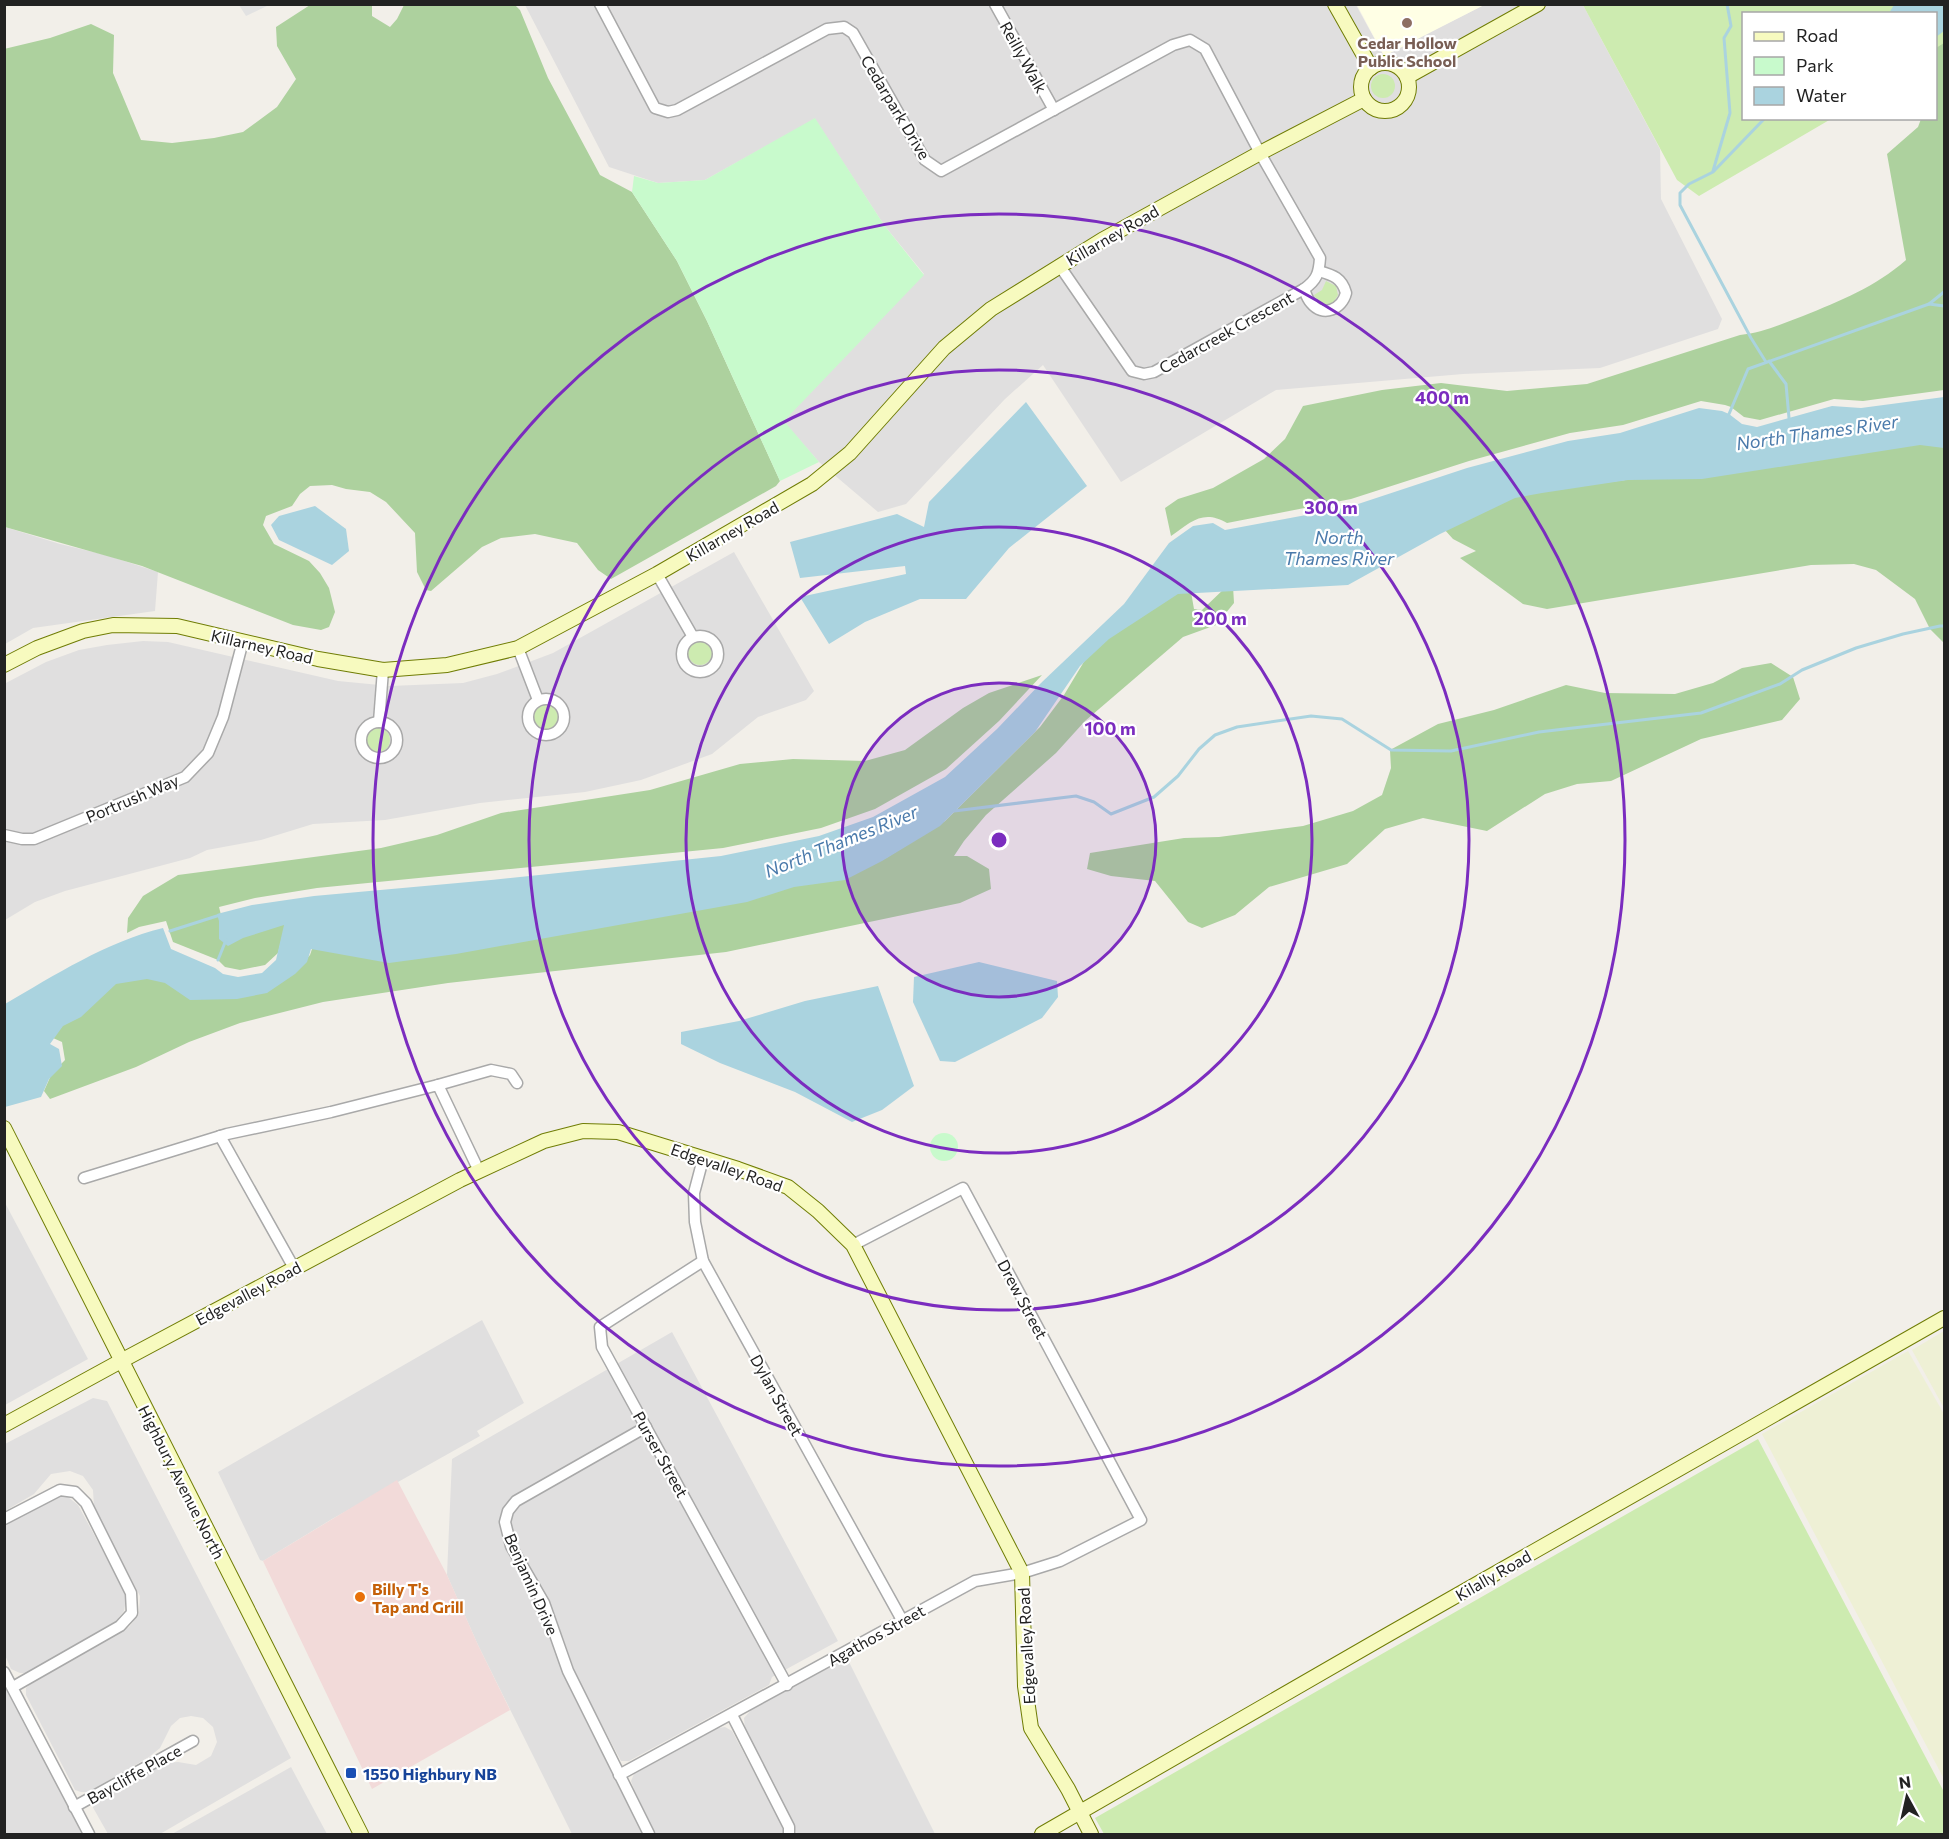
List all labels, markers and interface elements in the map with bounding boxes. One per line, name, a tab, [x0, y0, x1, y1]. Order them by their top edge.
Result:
legend	[1742, 12, 1937, 120]
marker: Cedar Hollow Public School	[1400, 16, 1414, 30]
street label: Reilly Walk	[997, 18, 1052, 96]
text: Road	[1796, 24, 1838, 46]
place label: Cedar Hollow Public School	[1357, 33, 1458, 70]
street label: Cedarpark Drive	[857, 52, 935, 162]
text: Park	[1796, 54, 1834, 76]
text: Water	[1796, 84, 1847, 106]
street label: Killarney Road	[1062, 201, 1162, 269]
street label: Cedarcreek Crescent	[1156, 287, 1297, 377]
text: 400 m	[1415, 386, 1469, 408]
water label: North Thames River	[1735, 410, 1900, 454]
text: 300 m	[1304, 496, 1358, 518]
street label: Killarney Road	[682, 497, 782, 565]
water label: North Thames River	[1284, 526, 1395, 569]
text: 200 m	[1193, 607, 1247, 629]
street label: Killarney Road	[209, 625, 315, 667]
text: 100 m	[1084, 717, 1136, 739]
street label: Portrush Way	[83, 770, 181, 826]
water label: North Thames River	[761, 800, 922, 882]
centre of rings	[989, 830, 1009, 850]
street label: Edgevalley Road	[669, 1139, 785, 1195]
street label: Drew Street	[994, 1256, 1052, 1342]
street label: Edgevalley Road	[192, 1257, 304, 1329]
street label: Dylan Street	[747, 1351, 807, 1439]
street label: Highbury Avenue North	[135, 1402, 229, 1562]
street label: Purser Street	[630, 1408, 693, 1501]
street label: Benjamin Drive	[501, 1530, 563, 1638]
street label: Kilally Road	[1452, 1546, 1534, 1604]
place label: Billy T's Tap and Grill	[372, 1579, 464, 1616]
street label: Edgevalley Road	[1013, 1587, 1039, 1705]
marker: Billy T's Tap and Grill	[353, 1590, 367, 1604]
street label: Agathos Street	[824, 1600, 928, 1670]
street label: Baycliffe Place	[84, 1740, 184, 1808]
place label: 1550 Highbury NB	[363, 1764, 497, 1783]
marker: 1550 Highbury NB	[344, 1766, 358, 1780]
north arrow	[1877, 1767, 1937, 1827]
text: N	[1898, 1771, 1912, 1792]

